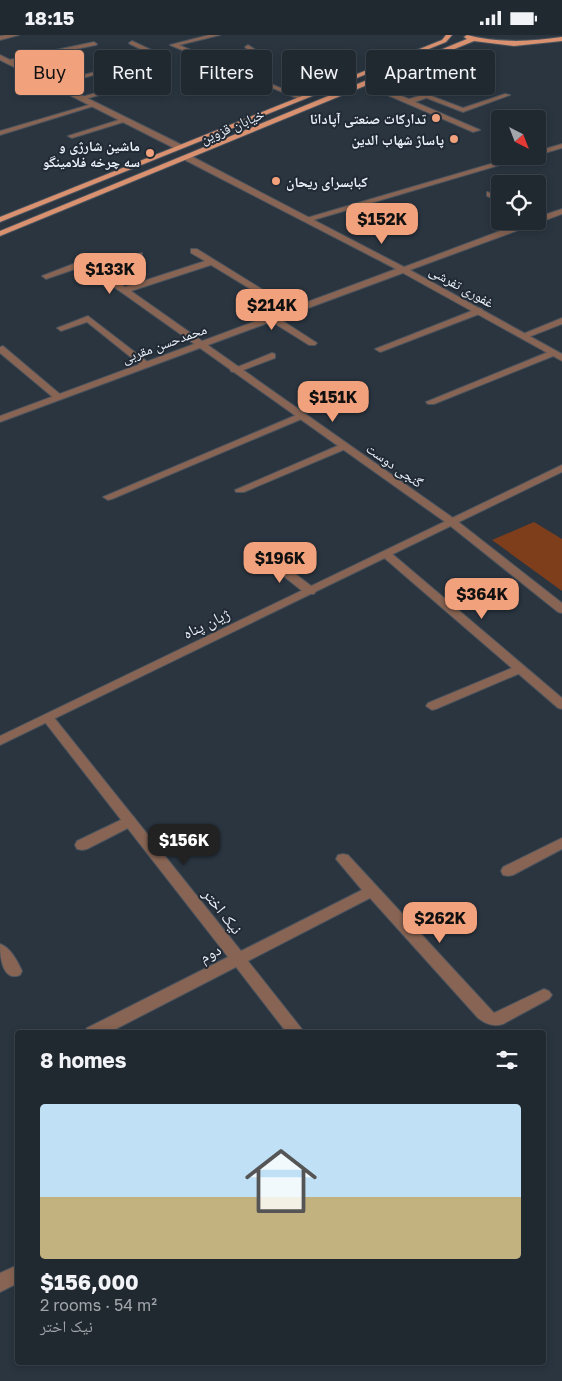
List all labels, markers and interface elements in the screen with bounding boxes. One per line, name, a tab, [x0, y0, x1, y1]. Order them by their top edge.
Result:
text: 18:15	[25, 6, 74, 29]
chip: Buy	[15, 50, 84, 95]
chip: Rent	[94, 50, 171, 95]
chip: Filters	[181, 50, 272, 95]
chip: New	[282, 50, 356, 95]
chip: Apartment	[366, 50, 495, 95]
street label: خیابان قزوین	[198, 105, 267, 148]
place label: تدارکات صنعتی آپادانا	[310, 110, 426, 128]
north arrow	[491, 110, 546, 165]
map controls	[491, 110, 546, 230]
marker: تدارکات صنعتی آپادانا	[430, 112, 442, 124]
place label: پاساژ شهاب الدین	[351, 131, 444, 149]
marker: پاساژ شهاب الدین	[448, 133, 460, 145]
place label: ماشین شارژی و سه چرخه فلامینگو	[43, 137, 140, 170]
marker: ماشین شارژی و سه چرخه فلامینگو	[144, 147, 156, 159]
place label: کبابسرای ریحان	[286, 173, 368, 191]
marker: کبابسرای ریحان	[270, 175, 282, 187]
button: locate	[491, 175, 546, 230]
pin: $152K	[347, 203, 417, 245]
text: $152K	[357, 209, 407, 229]
pin: $133K	[75, 253, 145, 295]
text: $133K	[85, 259, 135, 279]
street label: غفوری تفرشی	[426, 261, 497, 312]
pin: $214K	[237, 289, 307, 331]
text: $214K	[247, 295, 297, 315]
street label: محمدحسن مقربی	[119, 320, 209, 367]
pin: $151K	[298, 381, 368, 423]
text: $151K	[309, 387, 357, 407]
street label: گنجی دوست	[363, 439, 427, 492]
pin: $196K	[245, 541, 315, 584]
text: $196K	[255, 548, 305, 568]
pin: $364K	[447, 577, 517, 620]
text: $364K	[456, 584, 508, 604]
street label: ژیان پناه	[179, 603, 233, 644]
pin: $156K	[149, 823, 219, 866]
text: $156K	[159, 830, 209, 850]
street label: نیک اختر	[198, 883, 247, 938]
pin: $262K	[405, 901, 475, 944]
text: $262K	[414, 908, 466, 928]
street label: دوم	[196, 939, 225, 968]
icon: filters	[493, 1046, 521, 1074]
text: 8 homes	[40, 1047, 127, 1073]
icon: home	[236, 1136, 326, 1226]
text: $156,000	[40, 1269, 139, 1295]
text: 2 rooms · 54 m²	[40, 1295, 157, 1315]
text: نیک اختر	[40, 1316, 93, 1336]

